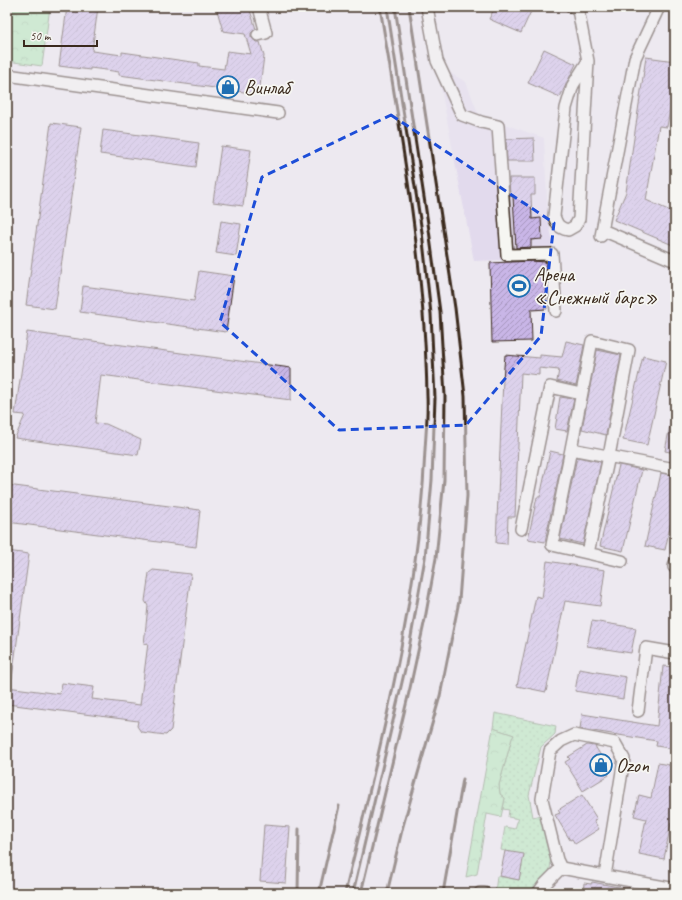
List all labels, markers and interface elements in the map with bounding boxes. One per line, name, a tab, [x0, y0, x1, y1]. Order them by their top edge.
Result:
scale bar	[24, 22, 97, 48]
text: 50 m	[30, 28, 52, 44]
shop icon: Винлаб	[215, 74, 241, 100]
place label: Винлаб	[244, 75, 294, 100]
place label: Арена «Снежный барс»	[534, 262, 658, 310]
sports icon: Арена «Снежный барс»	[506, 273, 532, 299]
shop icon: Ozon	[588, 752, 614, 778]
place label: Ozon	[616, 753, 650, 778]

